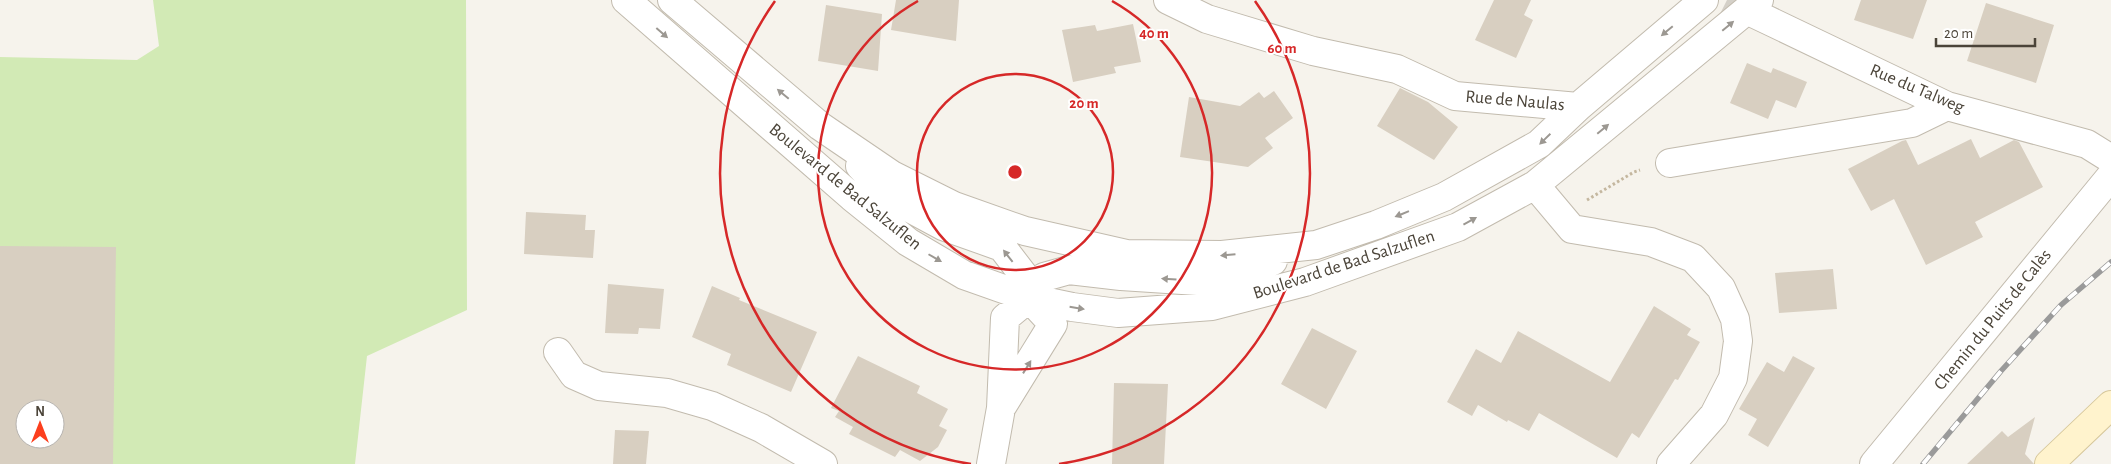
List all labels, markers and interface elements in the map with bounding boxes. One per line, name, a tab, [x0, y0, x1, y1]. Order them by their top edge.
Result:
scale bar	[1936, 15, 2035, 47]
one-way arrow	[1721, 20, 1734, 31]
text: 40 m	[1139, 26, 1169, 41]
one-way arrow	[1661, 26, 1674, 37]
text: 20 m	[1944, 26, 1973, 41]
one-way arrow	[655, 27, 668, 38]
text: 60 m	[1267, 41, 1297, 56]
street label: Rue du Talweg	[1867, 61, 1967, 117]
street label: Rue de Naulas	[1465, 88, 1565, 114]
one-way arrow	[777, 89, 790, 100]
text: 20 m	[1069, 96, 1099, 111]
street label: Boulevard de Bad Salzuflen	[766, 120, 924, 254]
one-way arrow	[1597, 124, 1609, 135]
one-way arrow	[1539, 133, 1551, 145]
centre of rings	[1006, 163, 1024, 181]
one-way arrow	[1395, 211, 1409, 219]
one-way arrow	[1462, 217, 1477, 225]
street label: Boulevard de Bad Salzuflen	[1251, 227, 1437, 303]
street label: Chemin du Puits de Calès	[1931, 246, 2055, 394]
one-way arrow	[1003, 249, 1014, 262]
one-way arrow	[1219, 251, 1235, 259]
one-way arrow	[929, 254, 942, 263]
one-way arrow	[1161, 275, 1177, 283]
one-way arrow	[1069, 304, 1085, 312]
one-way arrow	[1022, 360, 1032, 373]
north arrow	[15, 399, 65, 449]
text: N	[35, 405, 45, 419]

